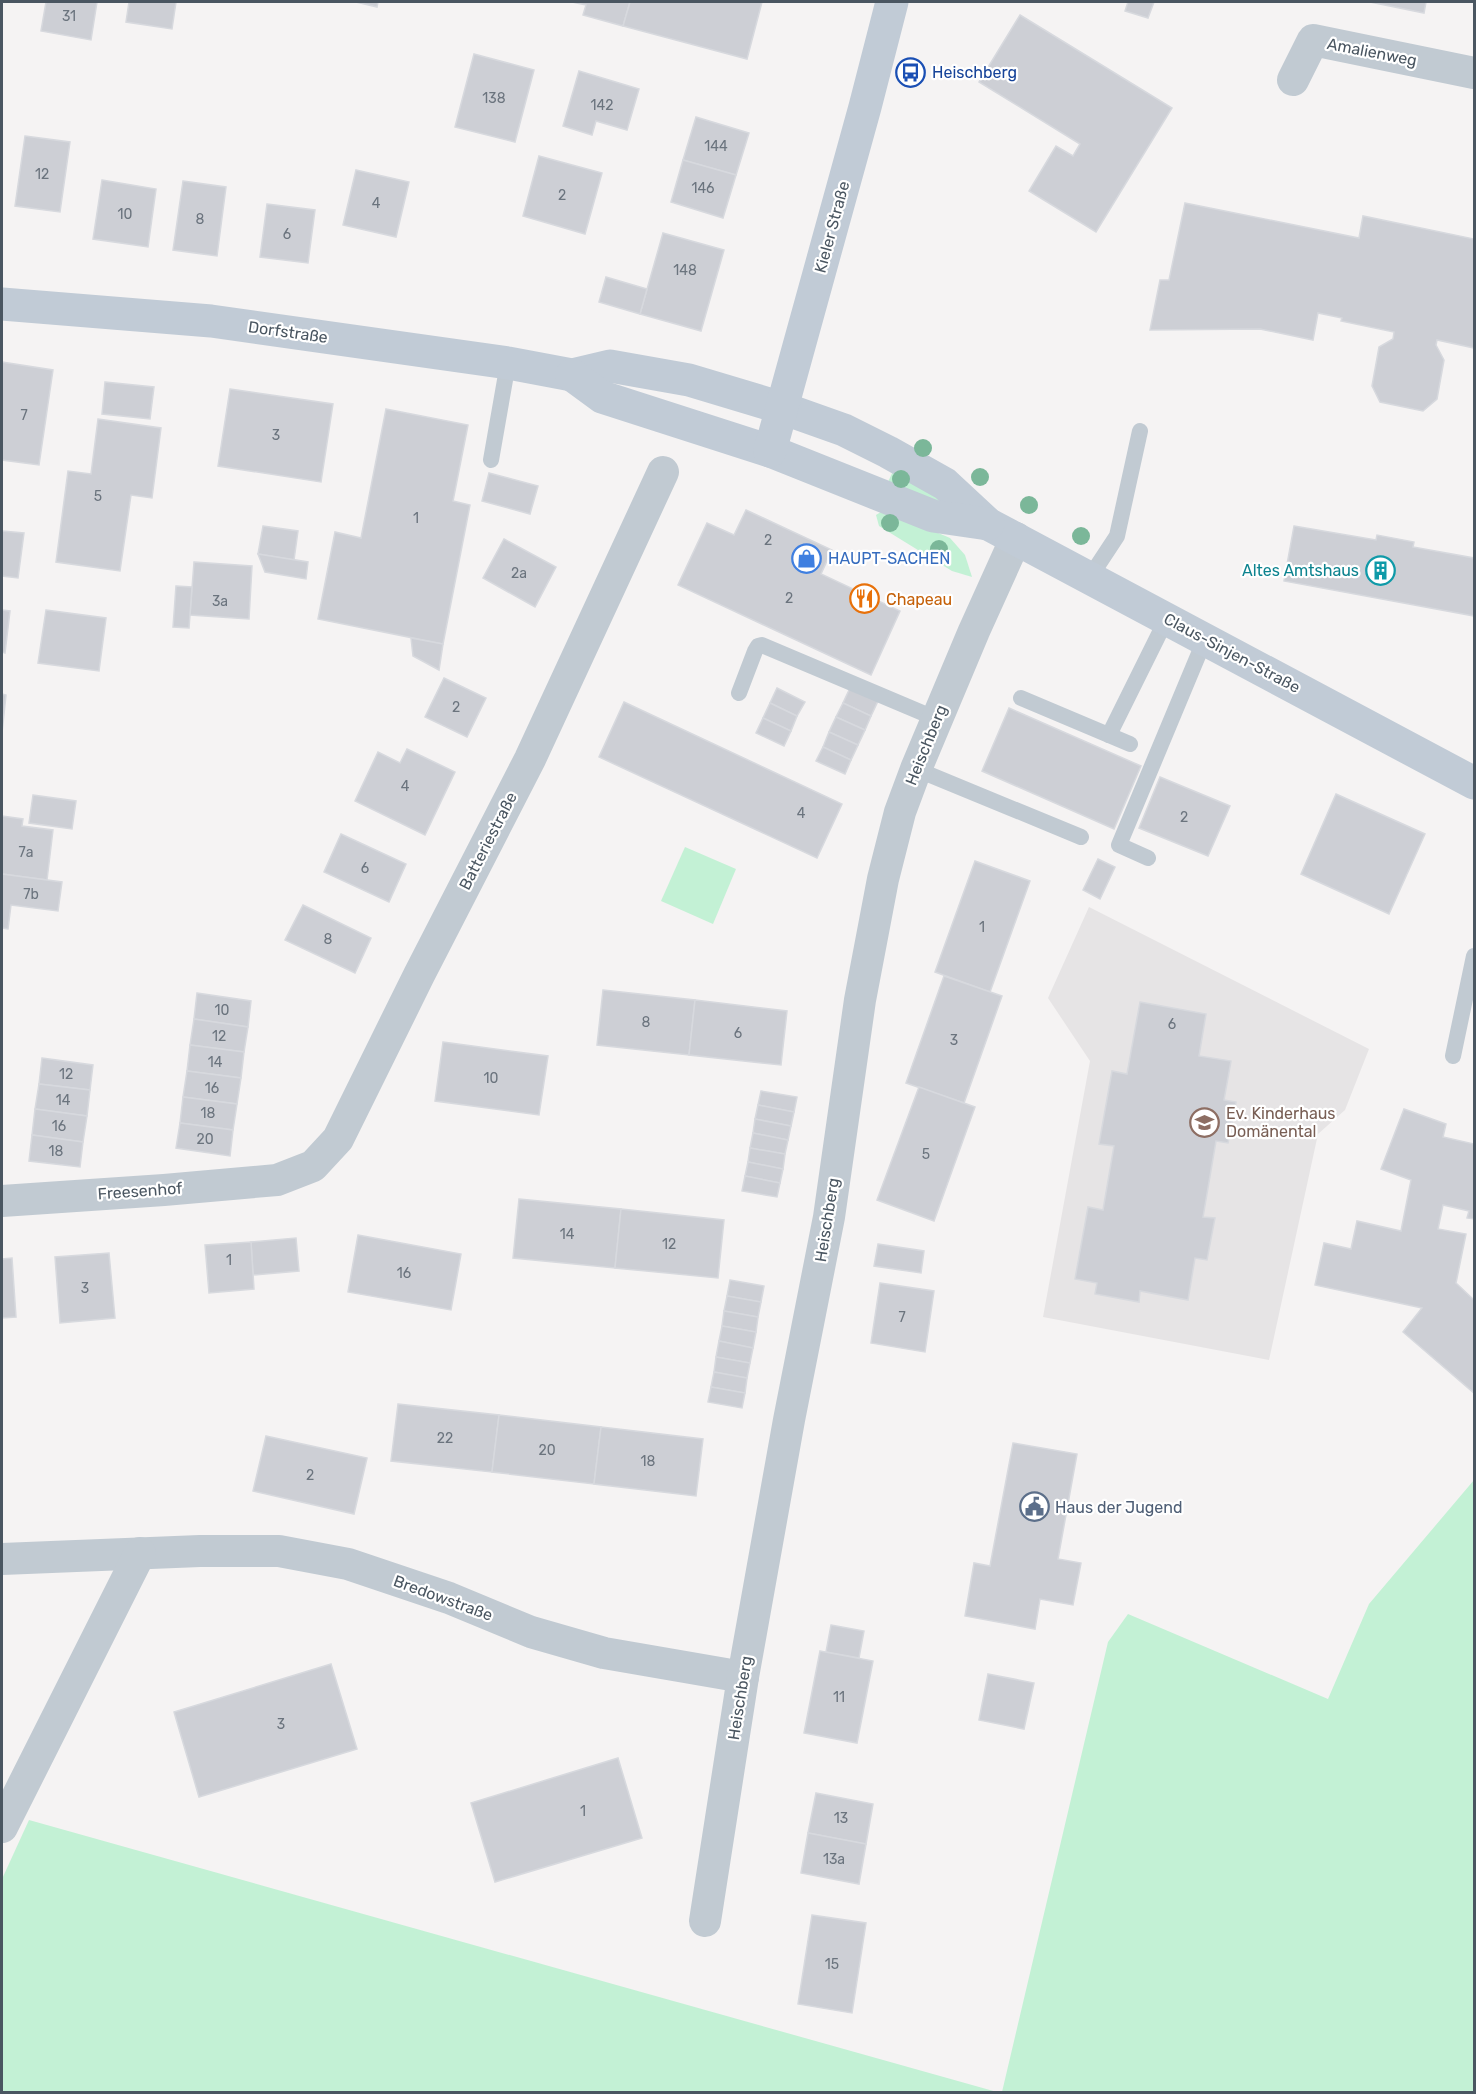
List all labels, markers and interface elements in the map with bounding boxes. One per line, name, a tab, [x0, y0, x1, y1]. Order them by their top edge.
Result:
house number: 31	[62, 8, 76, 25]
street label: Amalienweg	[1325, 34, 1419, 70]
bus stop icon: Heischberg	[895, 56, 927, 88]
place label: Heischberg	[932, 63, 1017, 82]
house number: 138	[482, 90, 506, 107]
house number: 142	[591, 97, 613, 114]
house number: 144	[704, 138, 728, 155]
house number: 12	[35, 166, 49, 183]
street label: Kieler Straße	[811, 179, 853, 275]
house number: 146	[691, 180, 715, 197]
house number: 2	[558, 187, 566, 204]
house number: 4	[372, 195, 381, 212]
house number: 10	[118, 206, 133, 223]
house number: 8	[196, 211, 205, 228]
house number: 6	[283, 226, 291, 243]
house number: 148	[673, 262, 697, 279]
street label: Dorfstraße	[247, 317, 329, 347]
house number: 7	[20, 407, 28, 424]
house number: 3	[272, 427, 280, 444]
house number: 5	[94, 488, 102, 505]
house number: 1	[413, 510, 419, 527]
house number: 2	[764, 532, 772, 549]
shop icon: HAUPT-SACHEN	[791, 542, 823, 574]
place label: HAUPT-SACHEN	[828, 549, 950, 568]
building icon: Altes Amtshaus	[1364, 554, 1396, 586]
place label: Altes Amtshaus	[1242, 561, 1359, 580]
house number: 2a	[511, 565, 527, 582]
restaurant icon: Chapeau	[849, 583, 881, 615]
house number: 2	[785, 590, 793, 607]
place label: Chapeau	[886, 590, 952, 609]
house number: 3a	[212, 593, 228, 610]
street label: Claus-Sinjen-Straße	[1161, 609, 1303, 697]
house number: 2	[452, 699, 460, 716]
street label: Heischberg	[901, 702, 951, 788]
house number: 4	[401, 778, 410, 795]
street label: Batteriestraße	[455, 789, 521, 893]
house number: 4	[797, 805, 806, 822]
house number: 2	[1180, 809, 1188, 826]
house number: 7a	[19, 844, 33, 861]
house number: 6	[361, 860, 369, 877]
house number: 7b	[23, 886, 39, 903]
house number: 1	[979, 919, 985, 936]
house number: 8	[324, 931, 333, 948]
house number: 10	[215, 1002, 230, 1019]
house number: 8	[642, 1014, 651, 1031]
house number: 6	[1168, 1016, 1176, 1033]
house number: 6	[734, 1025, 742, 1042]
house number: 12	[212, 1028, 226, 1045]
house number: 3	[950, 1032, 958, 1049]
house number: 14	[208, 1054, 223, 1071]
house number: 12	[59, 1066, 73, 1083]
house number: 10	[484, 1070, 499, 1087]
house number: 16	[205, 1080, 219, 1097]
house number: 14	[56, 1092, 71, 1109]
place label: Ev. Kinderhaus Domänental	[1226, 1104, 1336, 1141]
house number: 18	[201, 1105, 216, 1122]
school or university icon: Ev. Kinderhaus Domänental	[1189, 1106, 1221, 1138]
house number: 16	[52, 1118, 66, 1135]
house number: 20	[196, 1131, 214, 1148]
house number: 18	[49, 1143, 64, 1160]
house number: 5	[922, 1146, 930, 1163]
street label: Heischberg	[811, 1177, 843, 1263]
street label: Freesenhof	[97, 1179, 184, 1203]
house number: 14	[560, 1226, 575, 1243]
house number: 12	[662, 1236, 676, 1253]
house number: 1	[226, 1252, 232, 1269]
house number: 16	[397, 1265, 411, 1282]
house number: 3	[81, 1280, 89, 1297]
house number: 7	[898, 1309, 906, 1326]
house number: 22	[437, 1430, 453, 1447]
house number: 20	[538, 1442, 556, 1459]
house number: 18	[641, 1453, 656, 1470]
house number: 2	[306, 1467, 314, 1484]
public building icon: Haus der Jugend	[1018, 1491, 1050, 1523]
place label: Haus der Jugend	[1055, 1498, 1183, 1517]
street label: Bredowstraße	[391, 1571, 495, 1625]
street label: Heischberg	[724, 1655, 756, 1741]
house number: 11	[833, 1689, 845, 1706]
house number: 3	[277, 1716, 285, 1733]
house number: 1	[580, 1803, 586, 1820]
house number: 13	[834, 1810, 848, 1827]
house number: 13a	[823, 1851, 845, 1868]
house number: 15	[825, 1956, 839, 1973]

